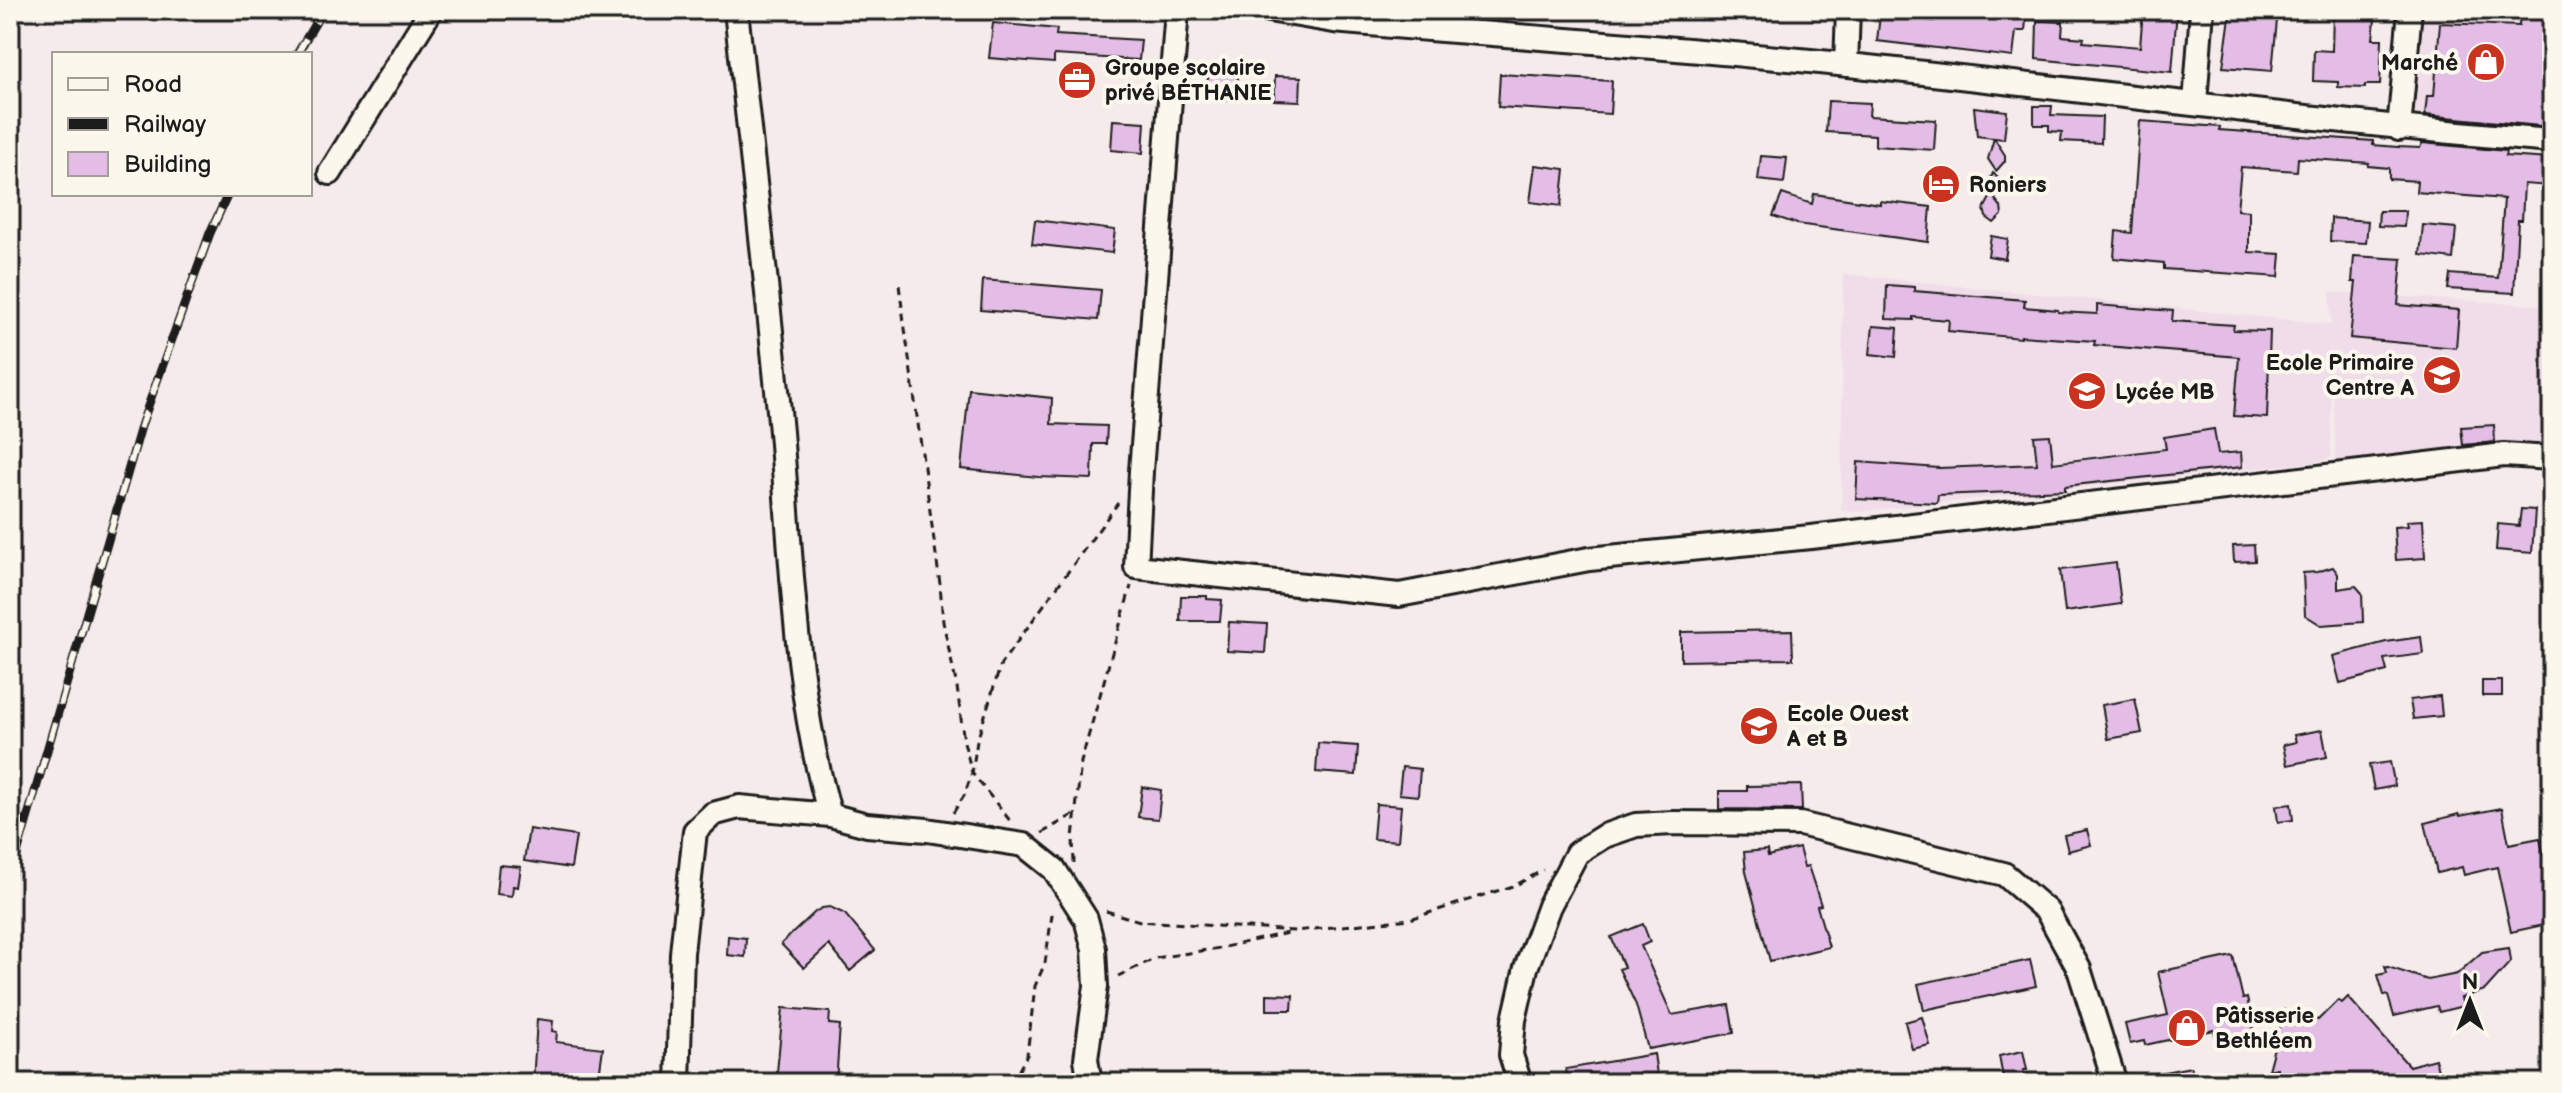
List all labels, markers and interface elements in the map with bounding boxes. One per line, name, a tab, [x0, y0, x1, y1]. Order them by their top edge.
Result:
shop icon: Marché	[2465, 41, 2507, 83]
place label: Marché	[2381, 50, 2458, 77]
legend	[52, 52, 312, 196]
place label: Groupe scolaire privé BÉTHANIE	[1105, 55, 1272, 107]
office icon: Groupe scolaire privé BÉTHANIE	[1056, 59, 1098, 101]
text: Road	[124, 70, 182, 99]
text: Railway	[124, 110, 206, 139]
text: Building	[124, 150, 211, 179]
hotel icon: Roniers	[1920, 163, 1962, 205]
place label: Roniers	[1969, 172, 2047, 199]
place label: Ecole Primaire Centre A	[2266, 350, 2415, 402]
school or university icon: Ecole Primaire Centre A	[2421, 354, 2463, 396]
school or university icon: Lycée MB	[2066, 370, 2108, 412]
place label: Lycée MB	[2115, 379, 2215, 406]
place label: Ecole Ouest A et B	[1786, 701, 1910, 753]
school or university icon: Ecole Ouest A et B	[1738, 705, 1780, 747]
north arrow	[2430, 961, 2510, 1041]
text: N	[2462, 969, 2478, 996]
place label: Pâtisserie Bethléem	[2215, 1003, 2314, 1055]
shop icon: Pâtisserie Bethléem	[2166, 1007, 2208, 1049]

